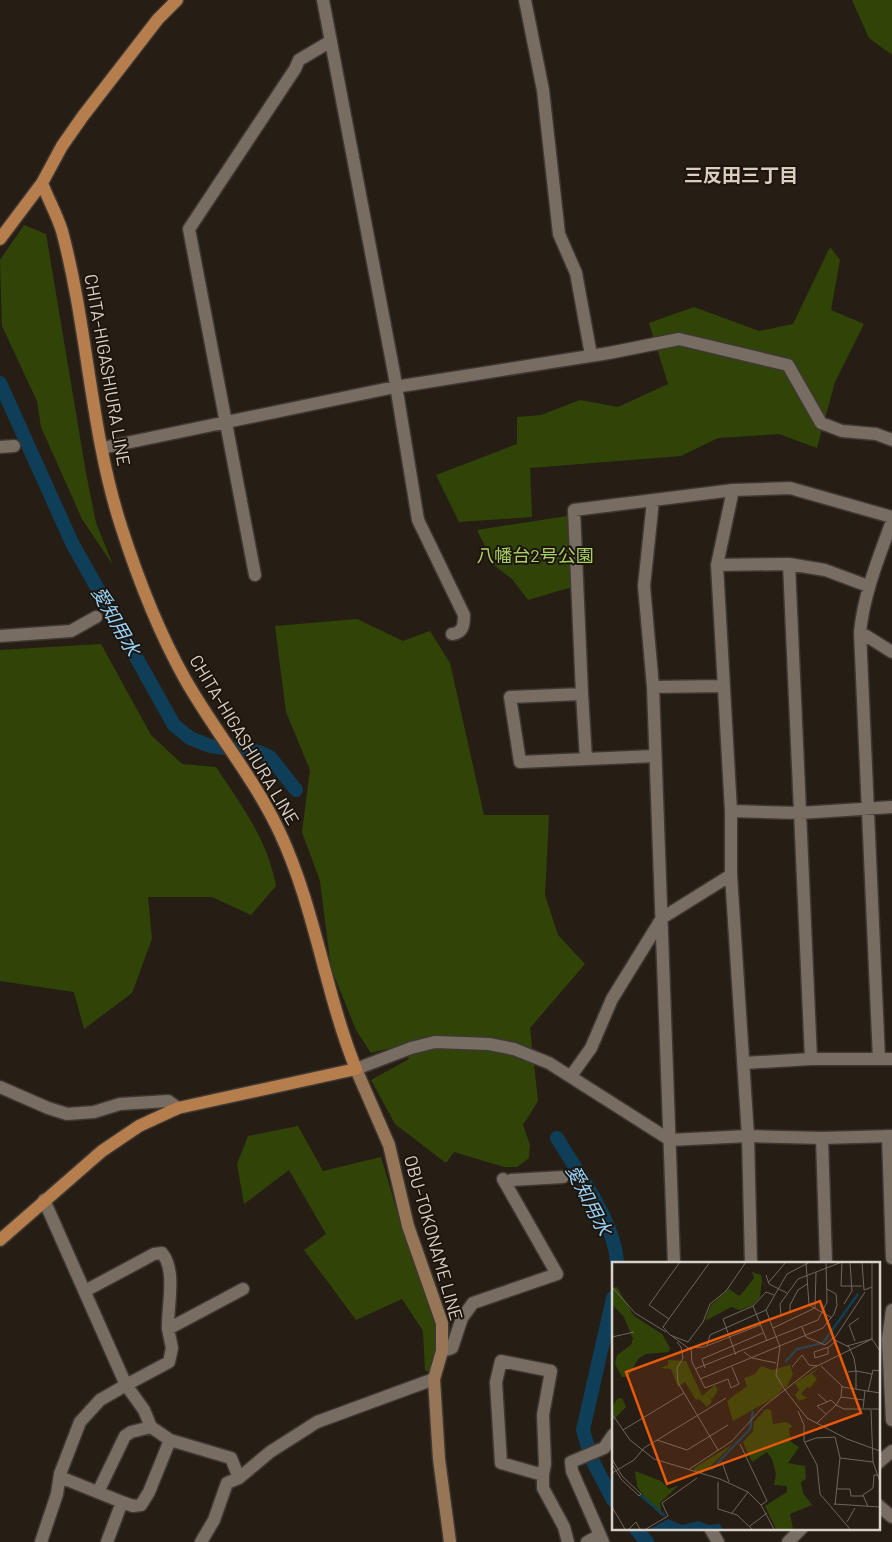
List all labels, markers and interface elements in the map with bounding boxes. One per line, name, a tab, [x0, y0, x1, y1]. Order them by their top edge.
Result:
district label: 三反田三丁目	[684, 163, 798, 186]
street label: CHITA-HIGASHIURA LINE	[80, 272, 136, 468]
park label: 八幡台2号公園	[476, 544, 594, 566]
water label: 愛知用水	[87, 582, 146, 661]
street label: CHITA-HIGASHIURA LINE	[185, 650, 304, 829]
street label: OBU-TOKONAME LINE	[400, 1153, 468, 1323]
water label: 愛知用水	[562, 1161, 618, 1241]
inset map	[612, 1262, 880, 1530]

